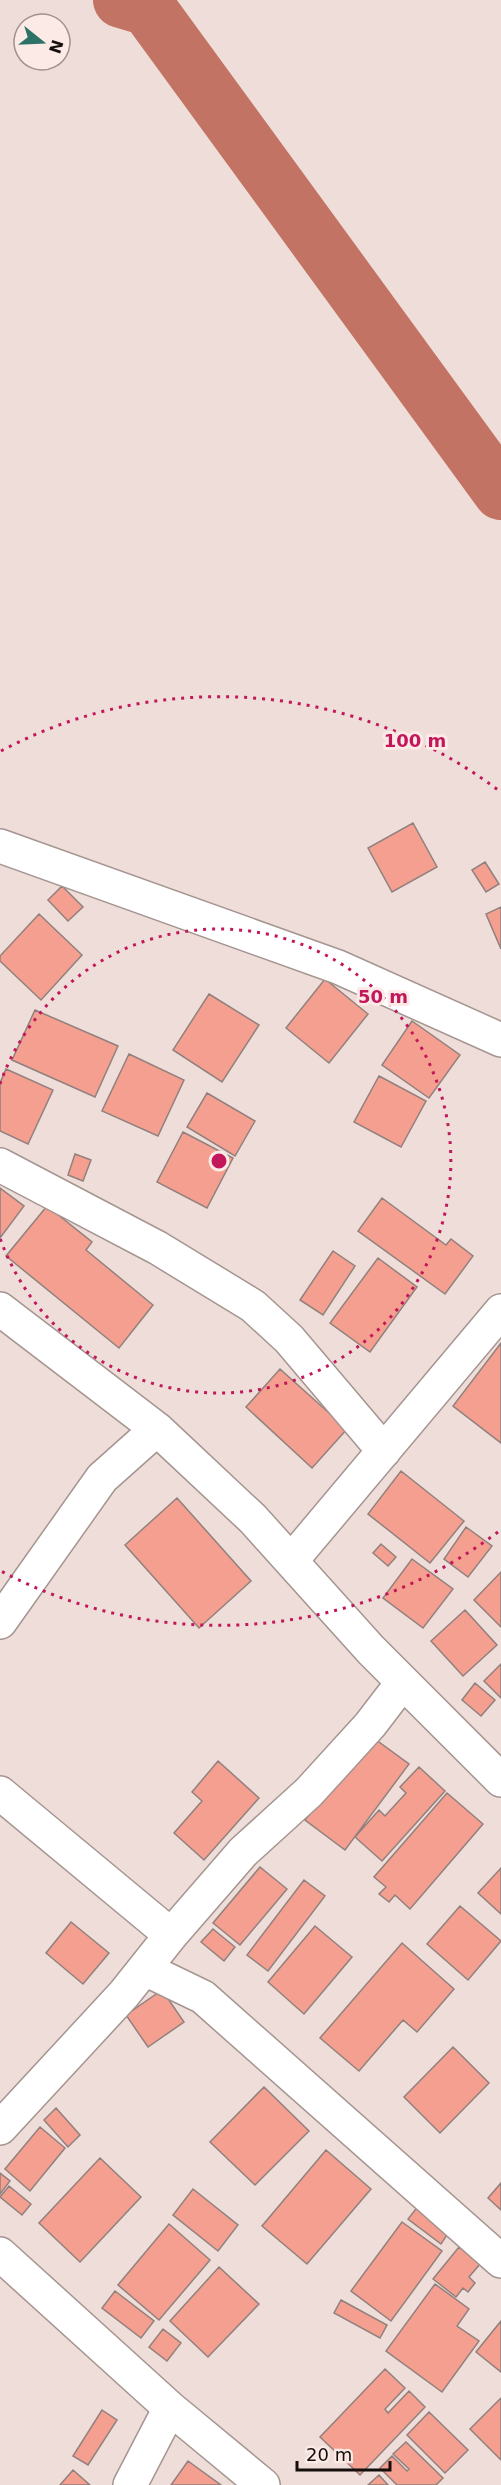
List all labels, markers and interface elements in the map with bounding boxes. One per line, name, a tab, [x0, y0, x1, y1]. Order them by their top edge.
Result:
north arrow	[12, 12, 72, 72]
text: N	[45, 37, 67, 56]
text: 100 m	[384, 730, 446, 751]
text: 50 m	[358, 986, 408, 1007]
centre of rings	[209, 1151, 229, 1171]
scale bar	[297, 2434, 390, 2472]
text: 20 m	[306, 2444, 352, 2465]

